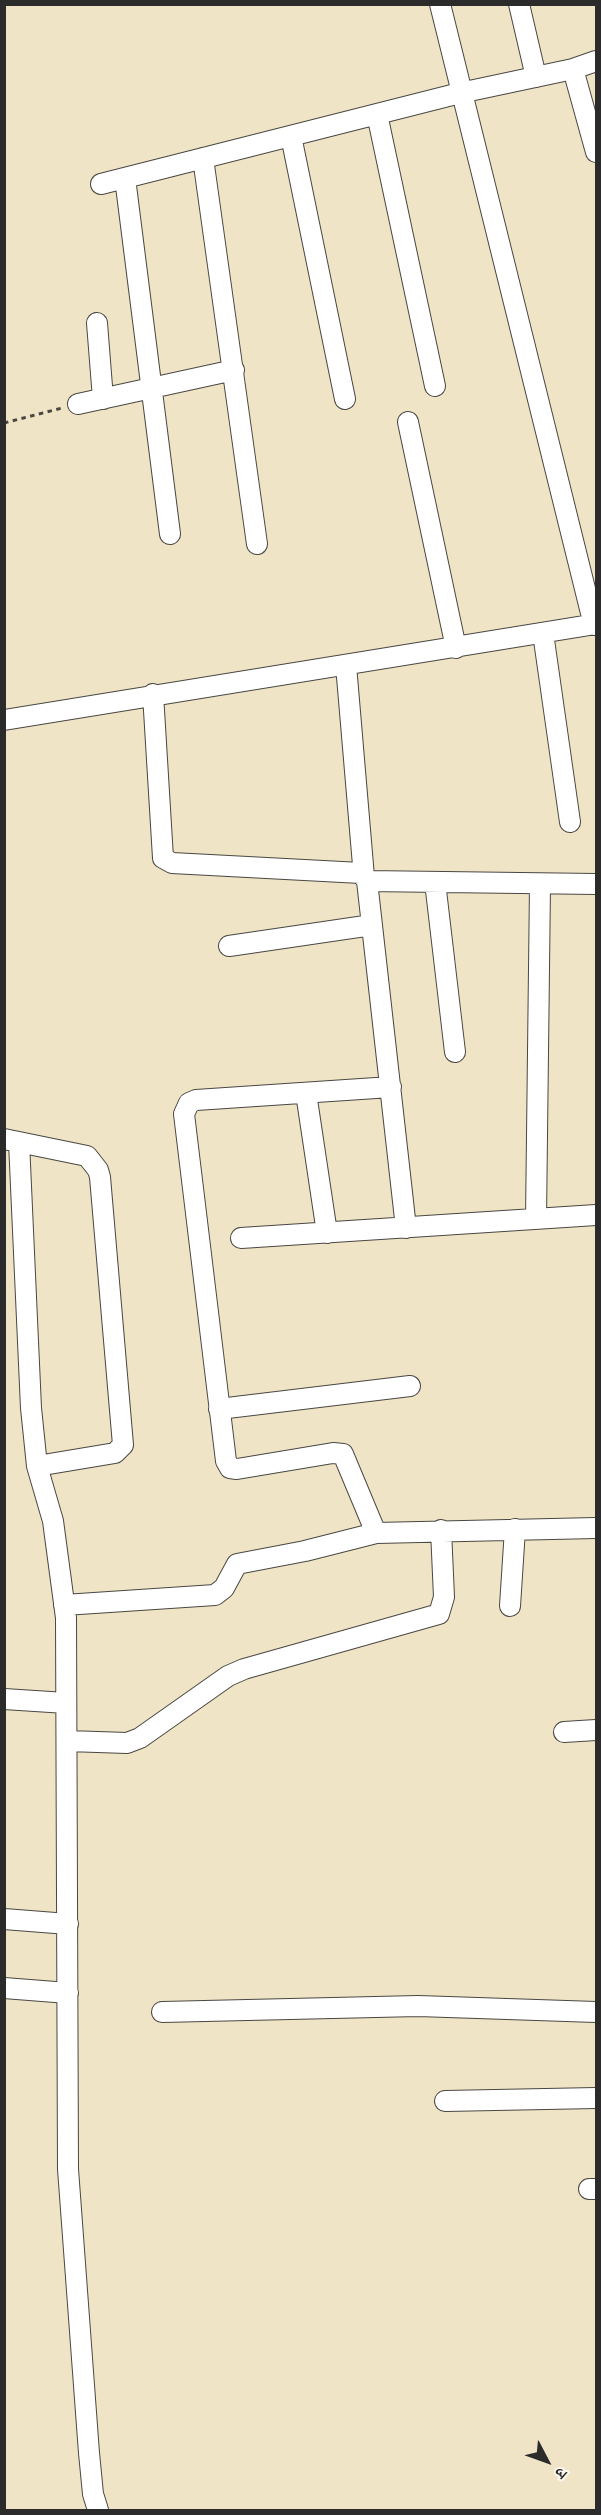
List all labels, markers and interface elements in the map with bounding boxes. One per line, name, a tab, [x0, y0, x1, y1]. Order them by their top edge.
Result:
north arrow	[517, 2431, 577, 2491]
text: उ	[550, 2463, 572, 2483]

